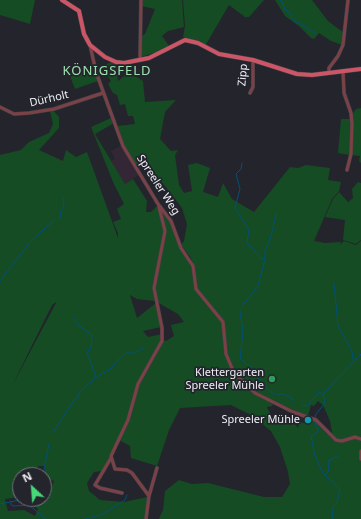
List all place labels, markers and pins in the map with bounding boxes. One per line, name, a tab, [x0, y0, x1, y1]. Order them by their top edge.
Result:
place label: Klettergarten Spreeler Mühle	[185, 366, 264, 392]
marker: Klettergarten Spreeler Mühle	[267, 374, 277, 384]
place label: Spreeler Mühle	[221, 413, 300, 427]
marker: Spreeler Mühle	[303, 415, 313, 425]

